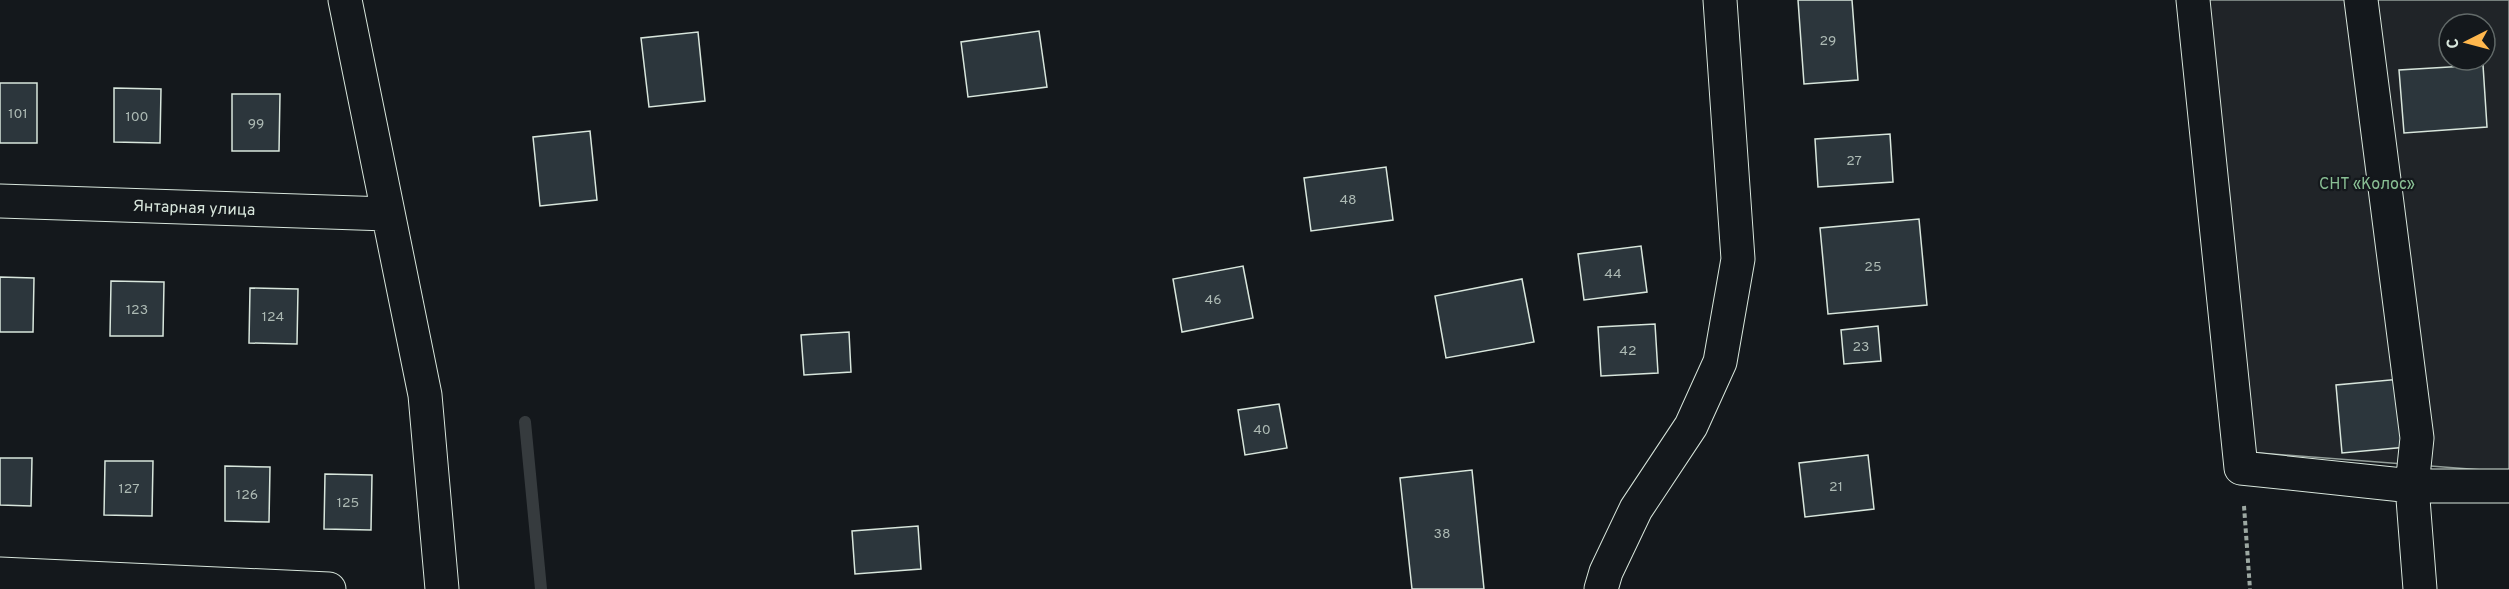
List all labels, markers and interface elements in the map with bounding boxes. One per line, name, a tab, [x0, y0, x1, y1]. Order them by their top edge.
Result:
north arrow	[2437, 12, 2497, 72]
house number: 29	[1820, 33, 1836, 50]
text: С	[2444, 37, 2465, 49]
house number: 101	[8, 106, 28, 123]
house number: 100	[125, 109, 149, 126]
house number: 99	[248, 116, 264, 133]
house number: 27	[1846, 153, 1862, 170]
park label: СНТ «Колос»	[2319, 175, 2415, 195]
house number: 48	[1339, 192, 1357, 209]
street label: Янтарная улица	[132, 197, 256, 221]
house number: 25	[1864, 259, 1882, 276]
house number: 44	[1604, 266, 1622, 283]
house number: 46	[1204, 292, 1222, 309]
house number: 123	[126, 302, 148, 319]
house number: 124	[262, 309, 284, 326]
house number: 23	[1853, 339, 1870, 356]
house number: 42	[1619, 343, 1637, 360]
house number: 40	[1253, 422, 1271, 439]
house number: 21	[1829, 479, 1843, 496]
house number: 127	[119, 481, 139, 498]
house number: 126	[236, 487, 258, 504]
house number: 125	[337, 495, 359, 512]
house number: 38	[1434, 526, 1450, 543]

